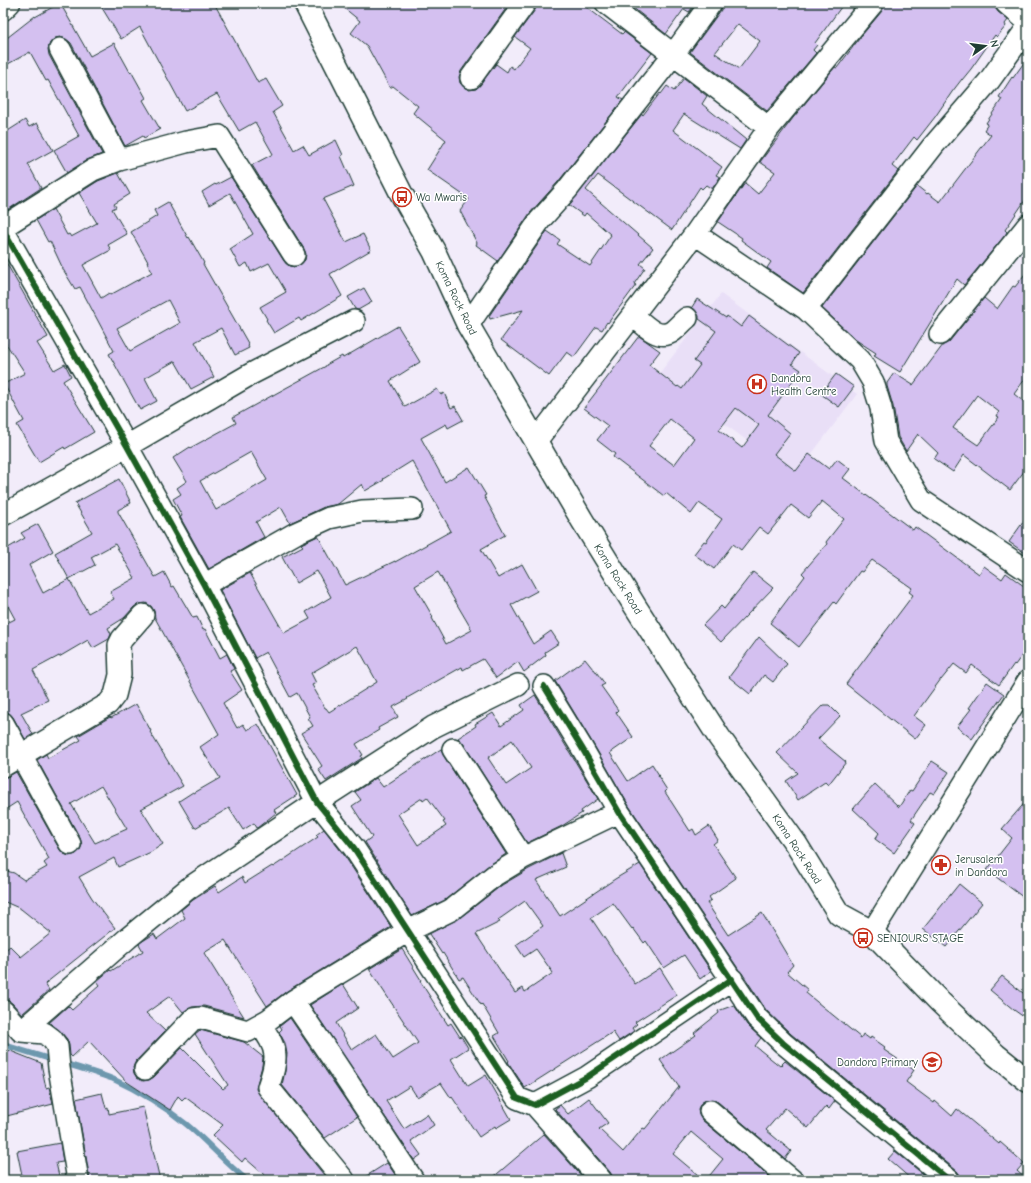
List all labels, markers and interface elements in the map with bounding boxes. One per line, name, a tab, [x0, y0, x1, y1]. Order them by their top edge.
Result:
north arrow	[965, 26, 1005, 66]
text: N	[987, 39, 1001, 49]
bus stop icon: Wa Mwaris	[391, 186, 413, 208]
place label: Wa Mwaris	[416, 191, 467, 204]
street label: Koma Rock Road	[432, 259, 480, 337]
place label: Dandora Health Centre	[771, 372, 837, 398]
hospital icon: Dandora Health Centre	[746, 373, 768, 395]
street label: Koma Rock Road	[591, 541, 645, 617]
street label: Koma Rock Road	[770, 812, 825, 887]
place label: Jerusalem in Dandora	[955, 853, 1007, 879]
pharmacy icon: Jerusalem in Dandora	[930, 854, 952, 876]
bus stop icon: SENIOURS STAGE	[852, 927, 874, 949]
place label: SENIOURS STAGE	[877, 932, 964, 945]
school or university icon: Dandora Primary	[921, 1051, 943, 1073]
place label: Dandora Primary	[837, 1056, 918, 1069]

